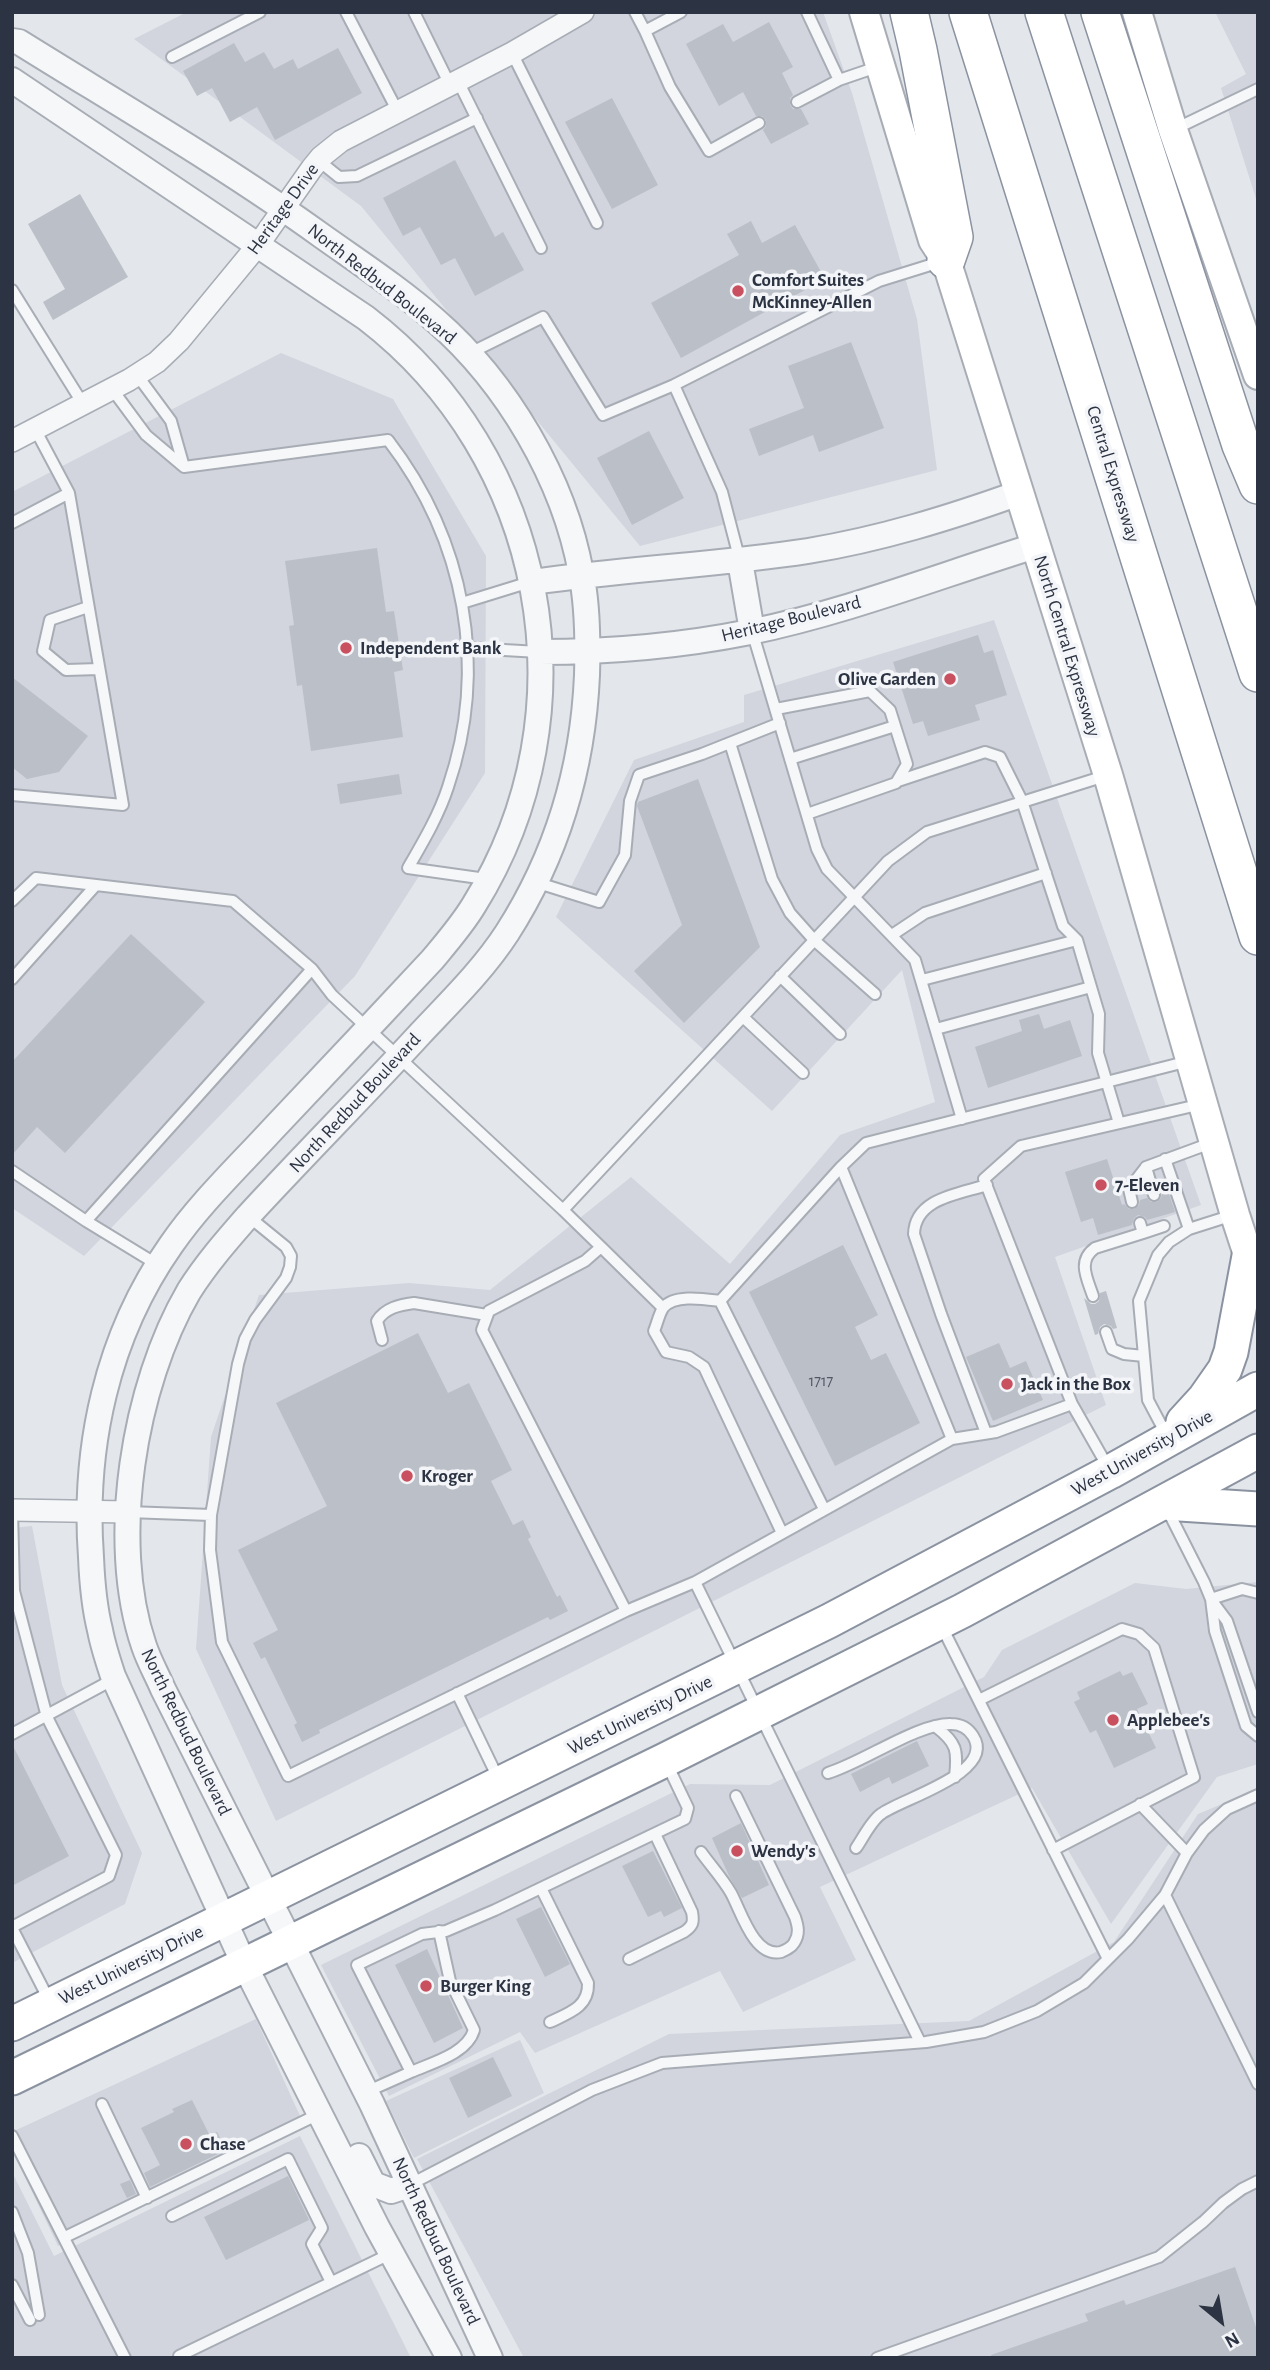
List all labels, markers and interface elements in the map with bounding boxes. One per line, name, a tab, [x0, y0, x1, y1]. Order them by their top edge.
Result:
street label: Heritage Drive	[242, 159, 324, 259]
street label: North Redbud Boulevard	[303, 219, 461, 349]
place label: Comfort Suites McKinney-Allen	[752, 269, 872, 313]
marker: Comfort Suites McKinney-Allen	[730, 283, 746, 299]
street label: Central Expressway	[1081, 403, 1145, 545]
street label: North Central Expressway	[1029, 552, 1105, 740]
street label: Heritage Boulevard	[719, 591, 863, 647]
place label: Independent Bank	[360, 637, 501, 659]
marker: Independent Bank	[338, 640, 354, 656]
place label: Olive Garden	[838, 668, 936, 690]
marker: Olive Garden	[942, 671, 958, 687]
street label: North Redbud Boulevard	[284, 1028, 426, 1178]
place label: 7-Eleven	[1115, 1174, 1179, 1196]
marker: 7-Eleven	[1093, 1177, 1109, 1193]
house number: 1717	[809, 1371, 833, 1391]
place label: Jack in the Box	[1021, 1373, 1131, 1395]
marker: Jack in the Box	[999, 1376, 1015, 1392]
street label: West University Drive	[1067, 1405, 1217, 1501]
place label: Kroger	[421, 1465, 473, 1487]
marker: Kroger	[399, 1468, 415, 1484]
street label: North Redbud Boulevard	[136, 1645, 236, 1819]
street label: West University Drive	[564, 1670, 716, 1760]
place label: Applebee's	[1127, 1709, 1210, 1731]
marker: Applebee's	[1105, 1712, 1121, 1728]
place label: Wendy's	[751, 1840, 816, 1862]
marker: Wendy's	[729, 1843, 745, 1859]
street label: West University Drive	[55, 1920, 207, 2010]
place label: Burger King	[440, 1975, 531, 1997]
marker: Burger King	[418, 1978, 434, 1994]
place label: Chase	[200, 2133, 245, 2155]
marker: Chase	[178, 2136, 194, 2152]
street label: North Redbud Boulevard	[387, 2153, 485, 2329]
north arrow	[1186, 2286, 1256, 2356]
text: N	[1221, 2328, 1242, 2351]

